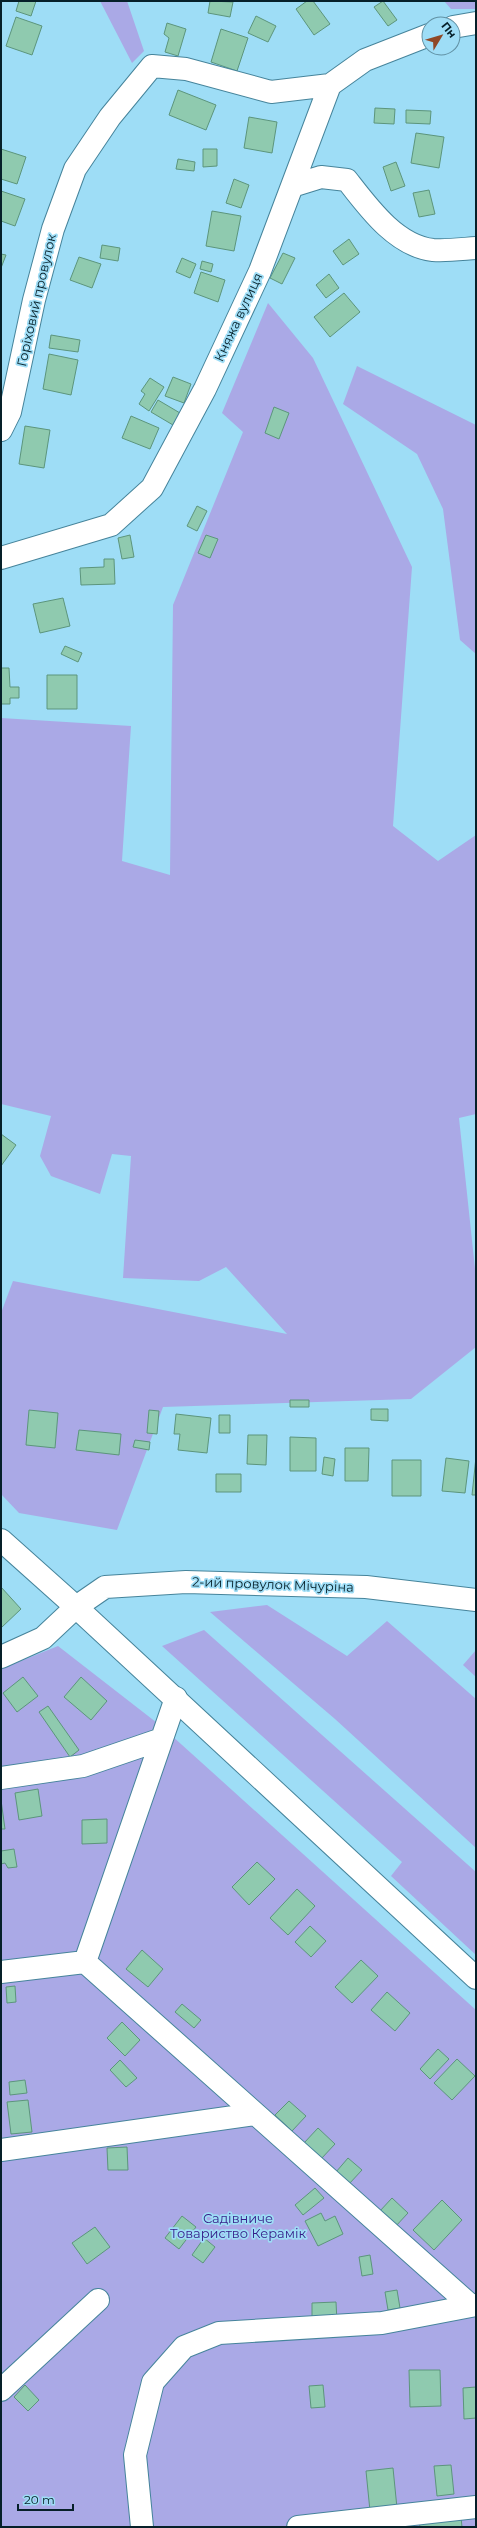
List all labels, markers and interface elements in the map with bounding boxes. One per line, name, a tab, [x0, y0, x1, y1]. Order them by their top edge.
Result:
north arrow	[421, 16, 461, 56]
text: Пн	[438, 19, 459, 41]
street label: Горіховий провулок	[13, 232, 59, 368]
street label: Княжа вулиця	[210, 270, 266, 364]
street label: 2-ий провулок Мічуріна	[192, 1573, 354, 1595]
park label: Садівниче Товариство Керамік	[170, 2210, 306, 2241]
scale bar	[18, 2486, 73, 2512]
text: 20 m	[24, 2492, 55, 2507]

